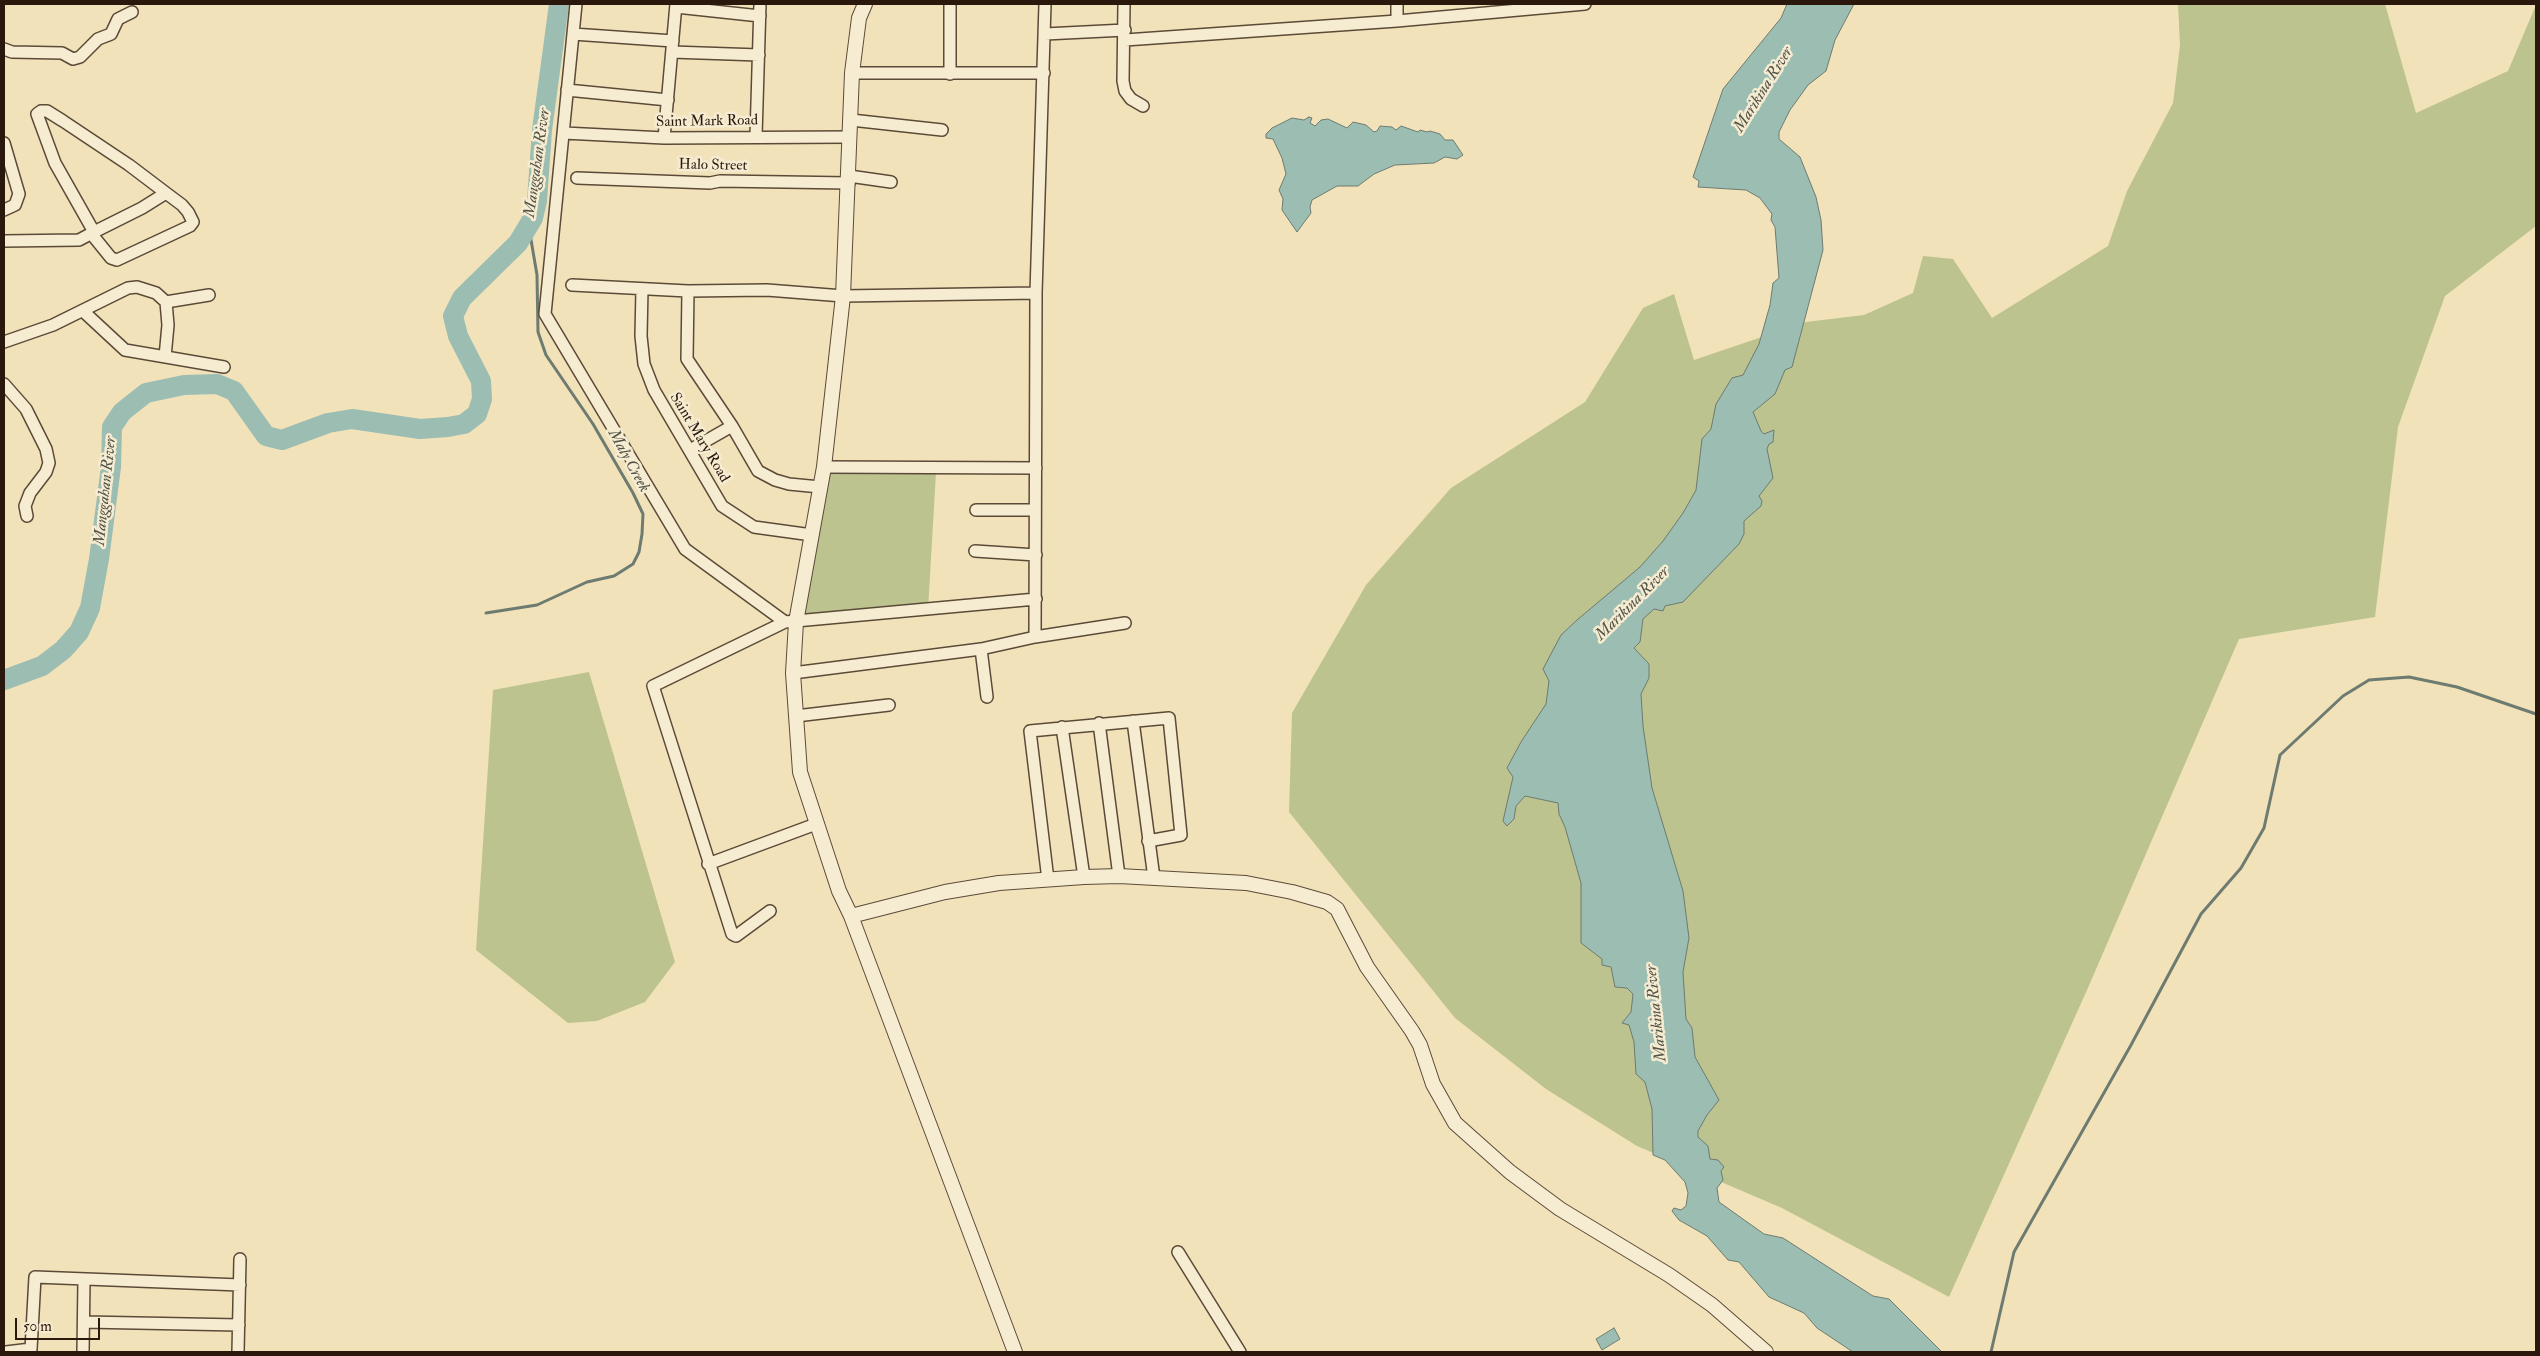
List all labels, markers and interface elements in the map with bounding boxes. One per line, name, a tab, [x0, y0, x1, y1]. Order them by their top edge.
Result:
water label: Marikina River	[1730, 44, 1798, 136]
water label: Manggahan River	[521, 107, 555, 219]
street label: Saint Mark Road	[656, 112, 758, 132]
street label: Halo Street	[678, 156, 748, 176]
street label: Saint Mary Road	[665, 390, 733, 486]
water label: Maly Creek	[603, 426, 653, 496]
water label: Manggahan River	[91, 435, 121, 547]
water label: Marikina River	[1592, 563, 1674, 645]
water label: Marikina River	[1642, 964, 1672, 1062]
scale bar	[18, 1308, 102, 1340]
text: 50 m	[23, 1317, 52, 1336]

